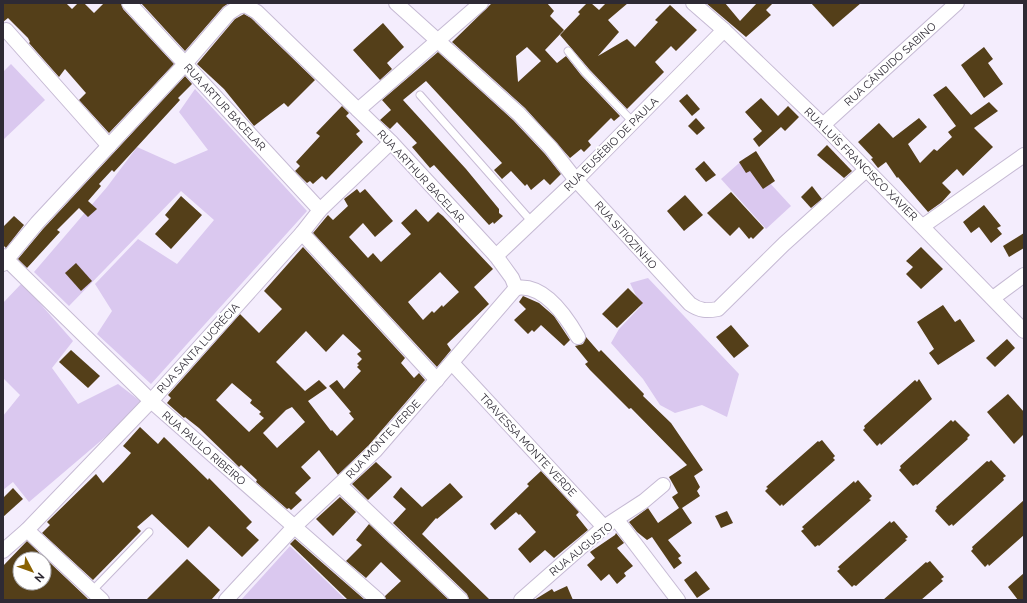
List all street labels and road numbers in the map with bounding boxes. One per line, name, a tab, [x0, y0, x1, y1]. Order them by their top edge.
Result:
street label: RUA CÂNDIDO SABINO	[841, 19, 939, 109]
street label: RUA ARTUR BACELAR	[181, 61, 268, 153]
street label: RUA EUSÉBIO DE PAULA	[561, 94, 661, 194]
street label: RUA LUÍS FRANCISCO XAVIER	[801, 104, 921, 224]
street label: RUA ARTHUR BACELAR	[374, 127, 467, 225]
street label: RUA SITIOZINHO	[592, 199, 659, 272]
street label: RUA SANTA LUCRÉCIA	[154, 300, 243, 396]
street label: TRAVESSA MONTE VERDE	[476, 391, 579, 500]
street label: RUA MONTE VERDE	[343, 397, 424, 482]
street label: RUA PAULO RIBEIRO	[159, 409, 248, 488]
street label: RUA AUGUSTO	[547, 520, 616, 579]

